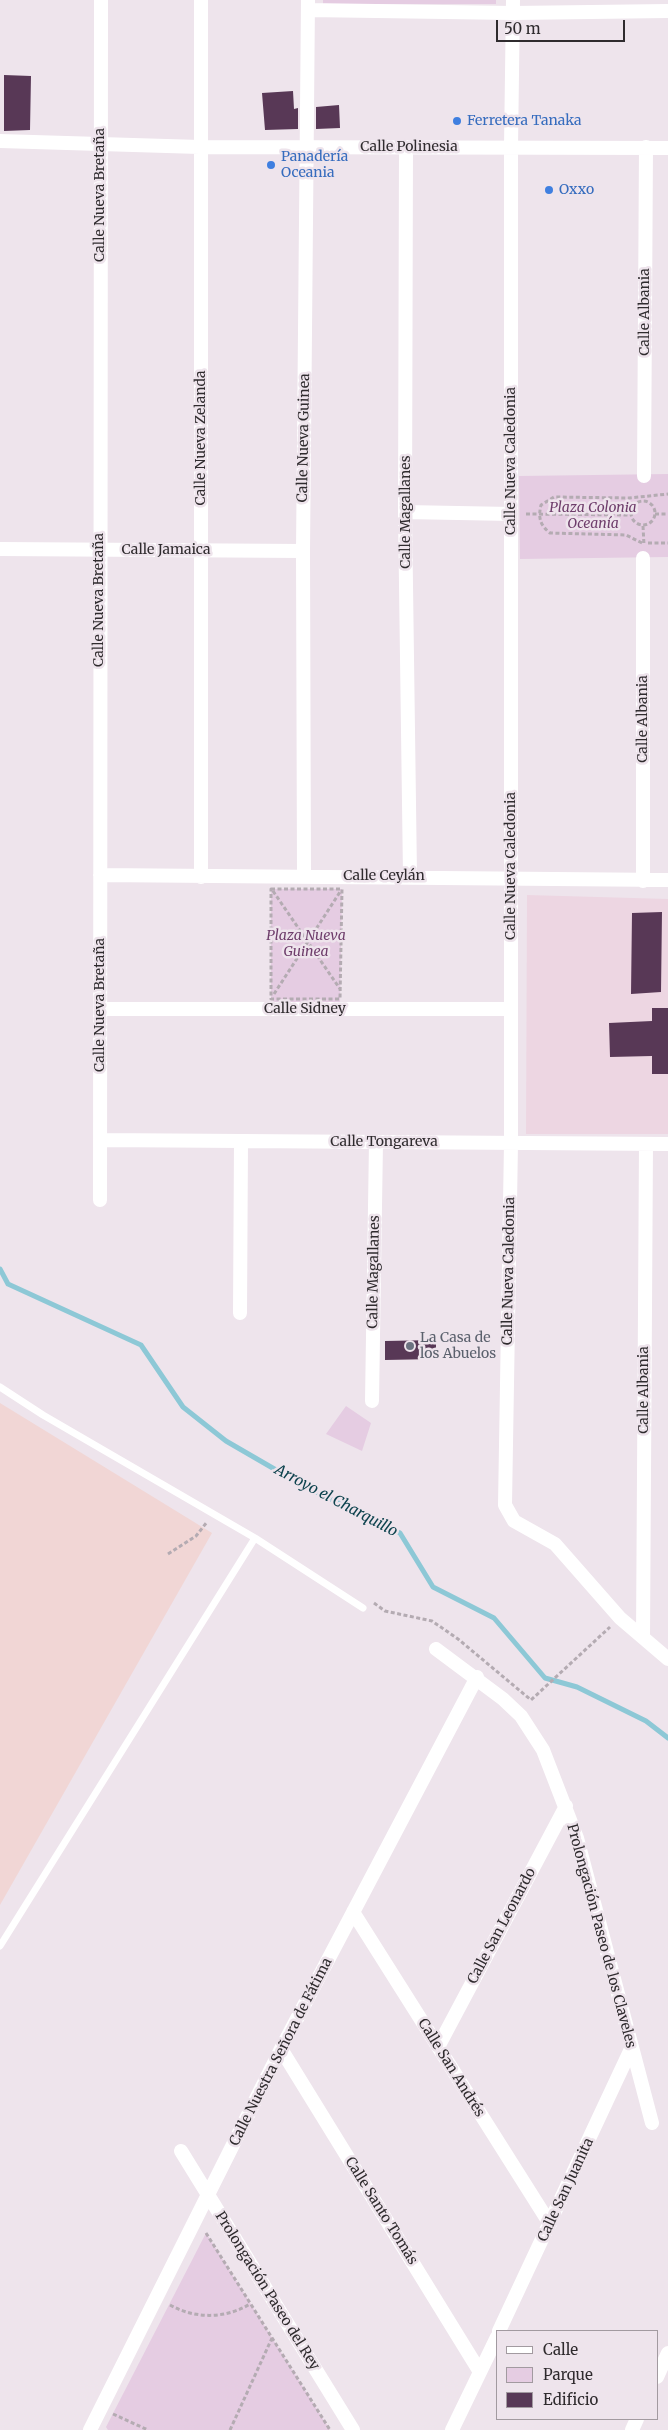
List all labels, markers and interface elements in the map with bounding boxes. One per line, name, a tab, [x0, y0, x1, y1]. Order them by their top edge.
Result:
scale bar	[498, 10, 627, 42]
text: 50 m	[504, 19, 541, 38]
place label: Ferretera Tanaka	[467, 113, 582, 129]
marker: Ferretera Tanaka	[451, 115, 463, 127]
street label: Calle Nueva Bretaña	[92, 128, 108, 262]
street label: Calle Polinesia	[360, 139, 458, 155]
place label: Panadería Oceania	[281, 149, 348, 182]
marker: Panadería Oceania	[265, 159, 277, 171]
place label: Oxxo	[559, 182, 594, 198]
marker: Oxxo	[543, 184, 555, 196]
street label: Calle Albania	[637, 268, 653, 356]
street label: Calle Nueva Zelanda	[193, 370, 209, 506]
street label: Calle Nueva Guinea	[294, 373, 314, 503]
street label: Calle Nueva Caledonia	[503, 387, 519, 535]
street label: Calle Magallanes	[398, 455, 414, 569]
park label: Plaza Colonia Oceanía	[549, 500, 637, 532]
street label: Calle Nueva Bretaña	[91, 533, 107, 667]
street label: Calle Jamaica	[122, 542, 210, 558]
street label: Calle Albania	[635, 675, 651, 763]
street label: Calle Nueva Caledonia	[503, 792, 519, 940]
street label: Calle Ceylán	[343, 868, 425, 884]
park label: Plaza Nueva Guinea	[266, 928, 346, 960]
street label: Calle Nueva Bretaña	[92, 938, 108, 1072]
street label: Calle Sidney	[264, 1001, 346, 1017]
street label: Calle Tongareva	[330, 1134, 438, 1150]
street label: Calle Nueva Caledonia	[499, 1197, 519, 1345]
street label: Calle Magallanes	[365, 1215, 383, 1329]
place label: La Casa de los Abuelos	[420, 1330, 496, 1362]
marker: La Casa de los Abuelos	[404, 1340, 416, 1352]
street label: Calle Albania	[636, 1346, 652, 1434]
water label: Arroyo el Charquillo	[272, 1461, 400, 1541]
street label: Prolongación Paseo de los Claveles	[563, 1822, 639, 2050]
street label: Calle San Leonardo	[464, 1865, 540, 1987]
street label: Calle Nuestra Señora de Fátima	[226, 1955, 336, 2149]
street label: Calle San Andrés	[414, 2016, 488, 2120]
street label: Calle San Juanita	[535, 2136, 597, 2244]
street label: Calle Santo Tomás	[341, 2154, 421, 2268]
street label: Prolongación Paseo del Rey	[211, 2209, 323, 2373]
legend	[496, 2330, 658, 2420]
text: Calle	[543, 2340, 578, 2359]
text: Parque	[543, 2365, 593, 2384]
text: Edificio	[543, 2390, 598, 2409]

